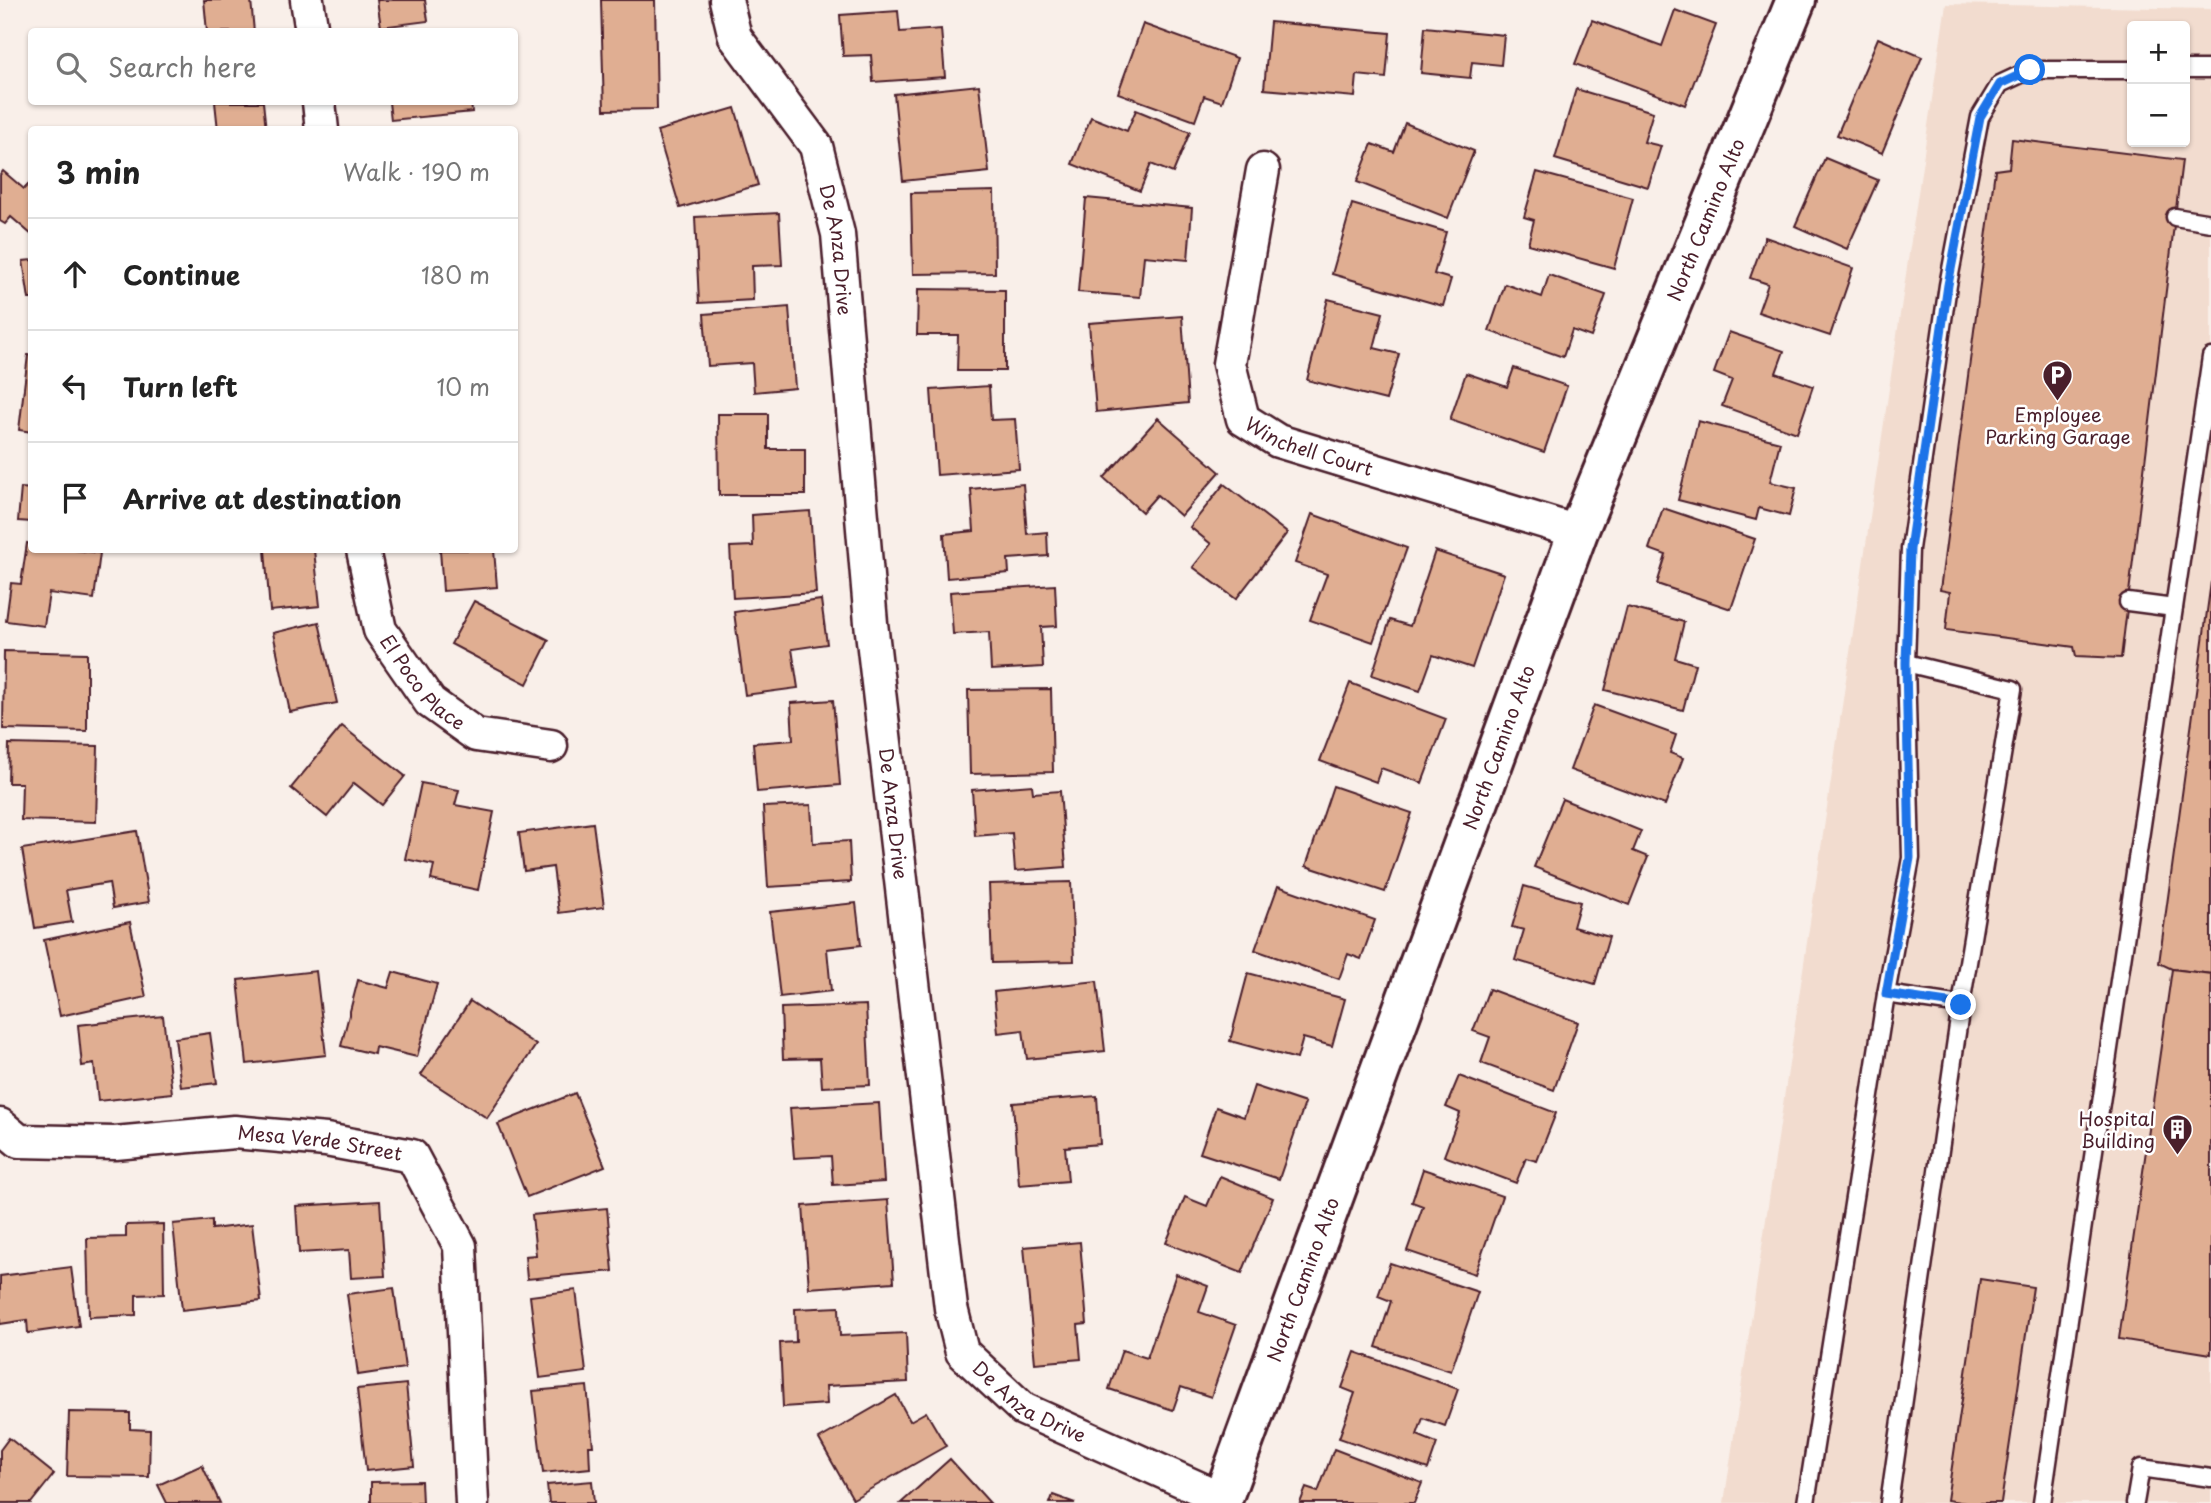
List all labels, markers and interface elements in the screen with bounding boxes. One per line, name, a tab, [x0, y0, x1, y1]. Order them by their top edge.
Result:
map controls	[2127, 21, 2190, 147]
button: +	[2127, 21, 2190, 84]
search box	[28, 28, 518, 105]
text: Search here	[108, 47, 257, 86]
icon: search	[52, 48, 90, 86]
route start	[2014, 54, 2045, 85]
button: −	[2127, 84, 2190, 147]
street label: North Camino Alto	[1659, 134, 1751, 305]
text: 3 min	[56, 149, 141, 194]
text: Walk · 190 m	[343, 154, 490, 189]
street label: De Anza Drive	[813, 181, 860, 316]
icon: ahead	[56, 255, 94, 293]
text: Continue	[123, 255, 240, 294]
text: 180 m	[421, 257, 490, 292]
parking icon: Employee Parking Garage	[2041, 359, 2075, 403]
icon: left	[56, 367, 94, 405]
text: Turn left	[123, 367, 238, 406]
text: 10 m	[436, 369, 490, 404]
place label: Employee Parking Garage	[1985, 400, 2131, 450]
street label: Winchell Court	[1240, 409, 1377, 482]
icon: arrive	[56, 479, 94, 517]
text: Arrive at destination	[123, 479, 402, 518]
street label: El Poco Place	[374, 628, 472, 736]
street label: North Camino Alto	[1455, 661, 1541, 833]
street label: De Anza Drive	[873, 746, 916, 881]
route end	[1945, 989, 1976, 1020]
place label: Hospital Building	[2079, 1104, 2155, 1154]
building icon: Hospital Building	[2161, 1113, 2195, 1157]
street label: Mesa Verde Street	[236, 1117, 405, 1167]
street label: North Camino Alto	[1259, 1193, 1345, 1366]
street label: De Anza Drive	[967, 1354, 1091, 1449]

